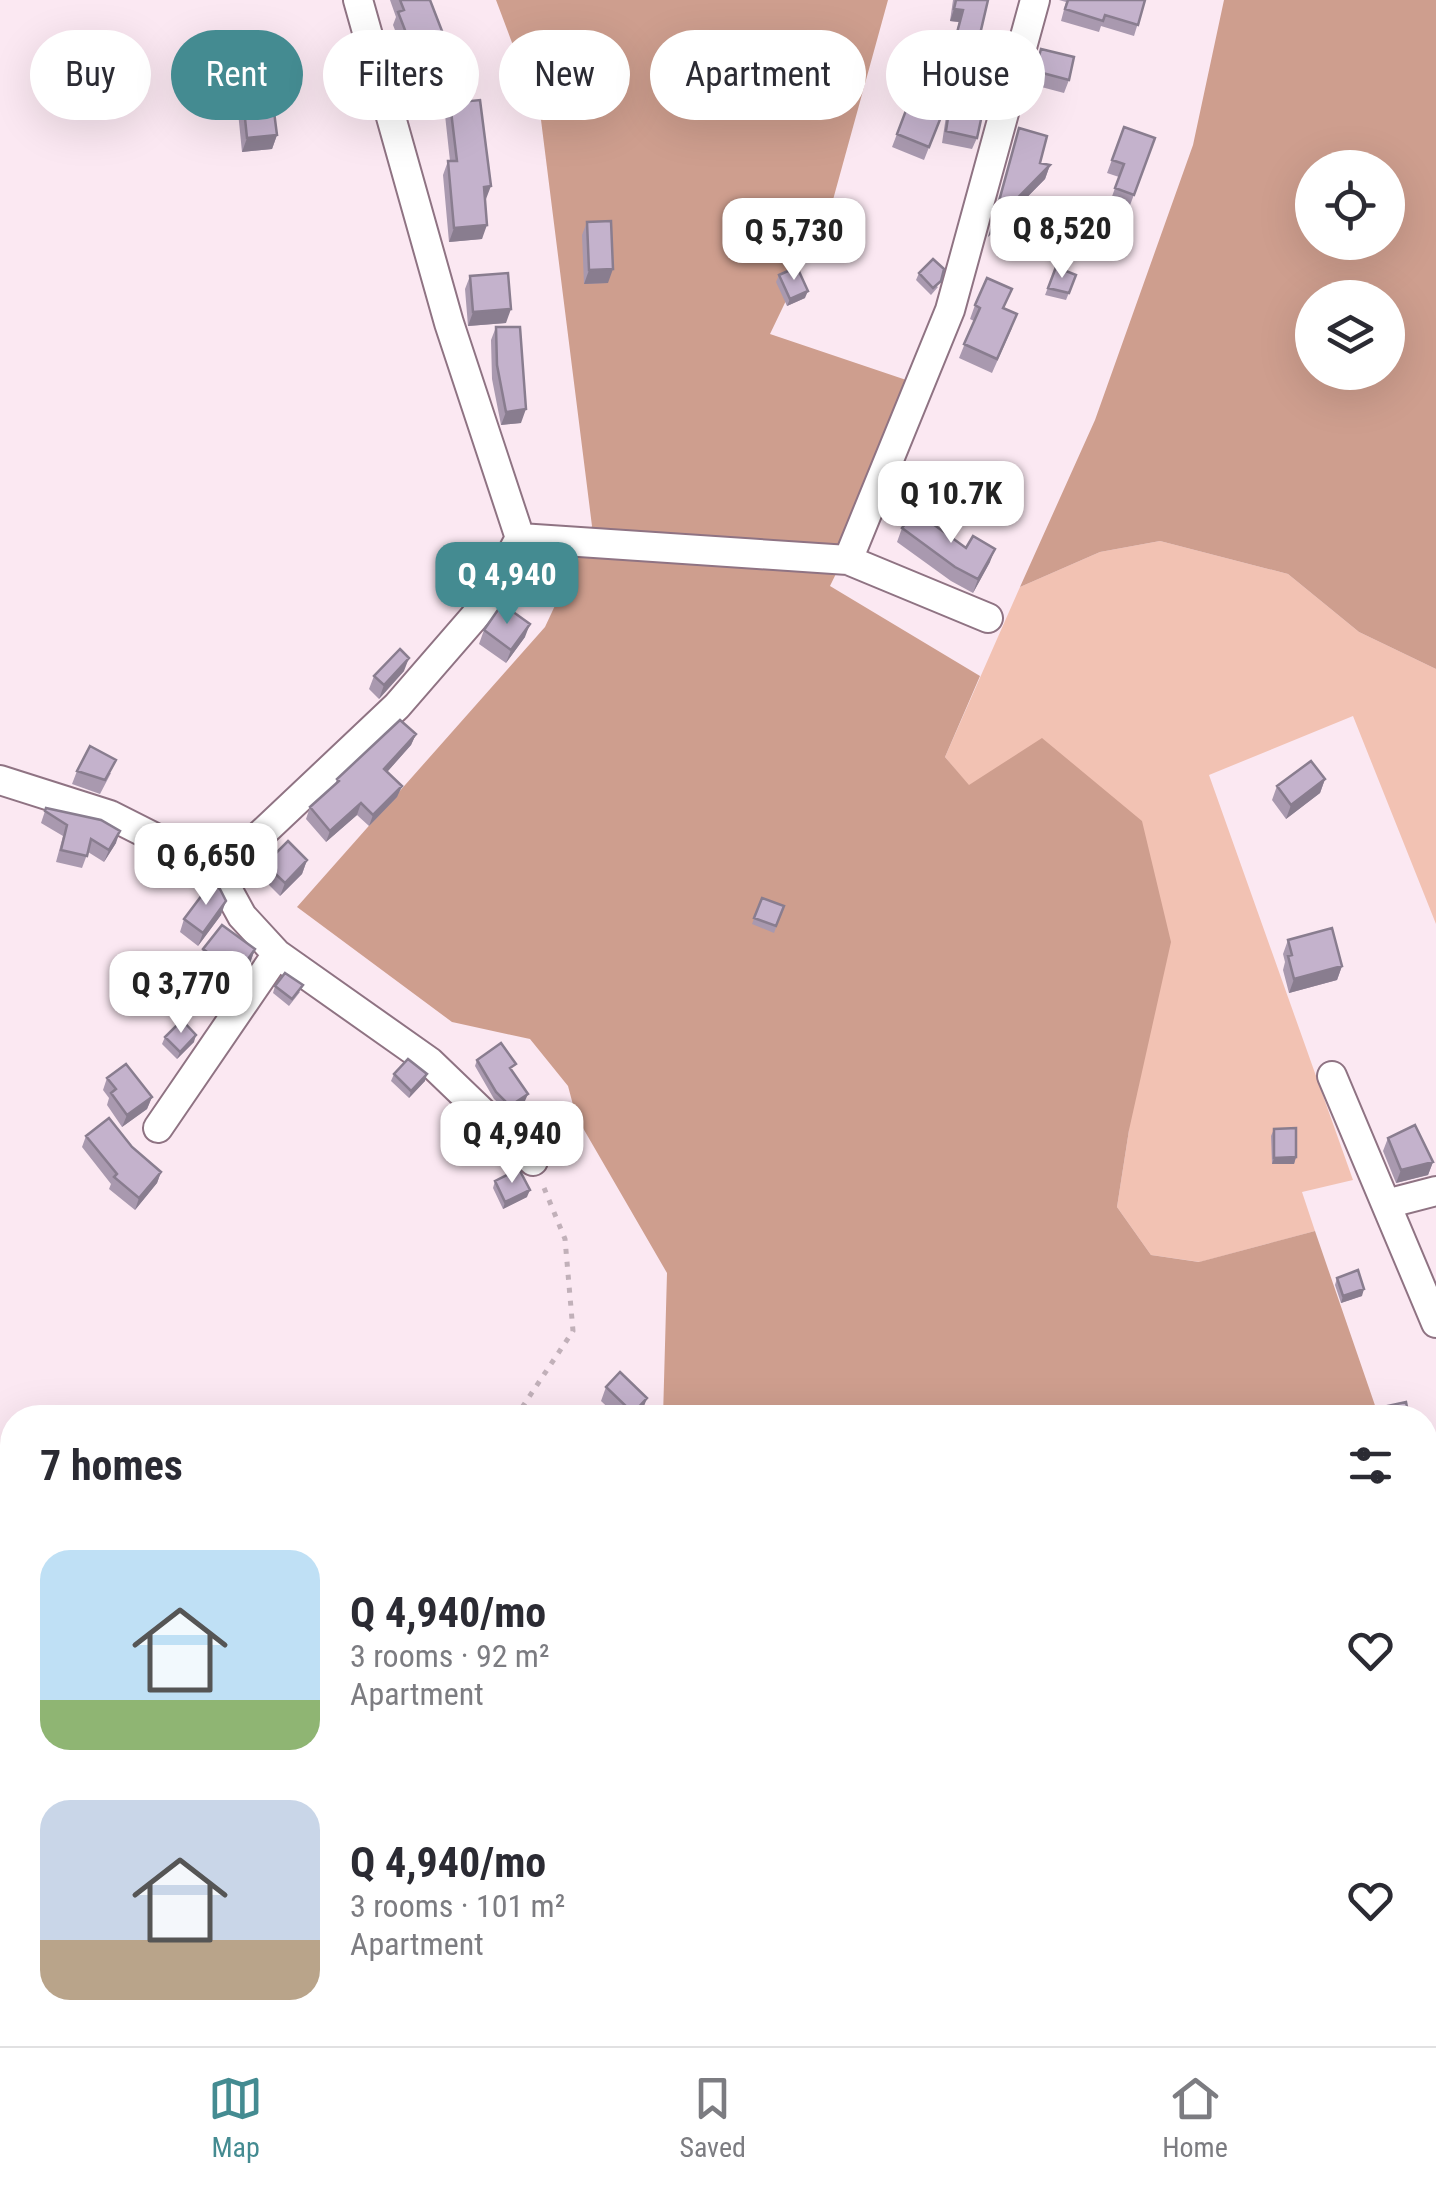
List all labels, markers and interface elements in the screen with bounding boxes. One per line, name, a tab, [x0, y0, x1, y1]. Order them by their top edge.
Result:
chip: Buy	[30, 30, 151, 120]
chip: Rent	[171, 30, 303, 120]
chip: Filters	[323, 30, 479, 120]
chip: New	[499, 30, 630, 120]
chip: Apartment	[650, 30, 866, 120]
chip: House	[886, 30, 1045, 120]
map controls	[1295, 150, 1405, 390]
button: locate	[1295, 150, 1405, 260]
pin: Q 8,520	[970, 196, 1154, 281]
pin: Q 5,730	[702, 198, 886, 283]
text: Q 8,520	[1012, 209, 1112, 247]
text: Q 5,730	[744, 211, 844, 249]
button: layers	[1295, 280, 1405, 390]
pin: Q 10.7K	[859, 461, 1043, 546]
text: Q 10.7K	[900, 474, 1002, 512]
pin: Q 4,940	[415, 542, 599, 627]
text: Q 4,940	[457, 555, 557, 593]
pin: Q 6,650	[114, 823, 298, 908]
text: Q 6,650	[156, 836, 256, 874]
pin: Q 3,770	[89, 951, 273, 1036]
text: Q 3,770	[131, 964, 231, 1002]
pin: Q 4,940	[420, 1101, 604, 1186]
text: Q 4,940	[462, 1114, 562, 1152]
icon: filters	[1343, 1438, 1398, 1493]
text: 7 homes	[40, 1441, 183, 1490]
text: Q 4,940/mo	[350, 1588, 546, 1637]
icon: home	[120, 1590, 240, 1710]
icon: heart	[1343, 1623, 1398, 1678]
text: 3 rooms · 92 m²	[350, 1637, 549, 1675]
text: Apartment	[350, 1675, 484, 1713]
text: Q 4,940/mo	[350, 1838, 546, 1887]
icon: home	[120, 1840, 240, 1960]
icon: heart	[1343, 1873, 1398, 1928]
text: 3 rooms · 101 m²	[350, 1887, 565, 1925]
text: Apartment	[350, 1925, 484, 1963]
tab: Map	[208, 2071, 263, 2164]
tab: Saved	[679, 2071, 746, 2164]
tab: Home	[1162, 2071, 1228, 2164]

